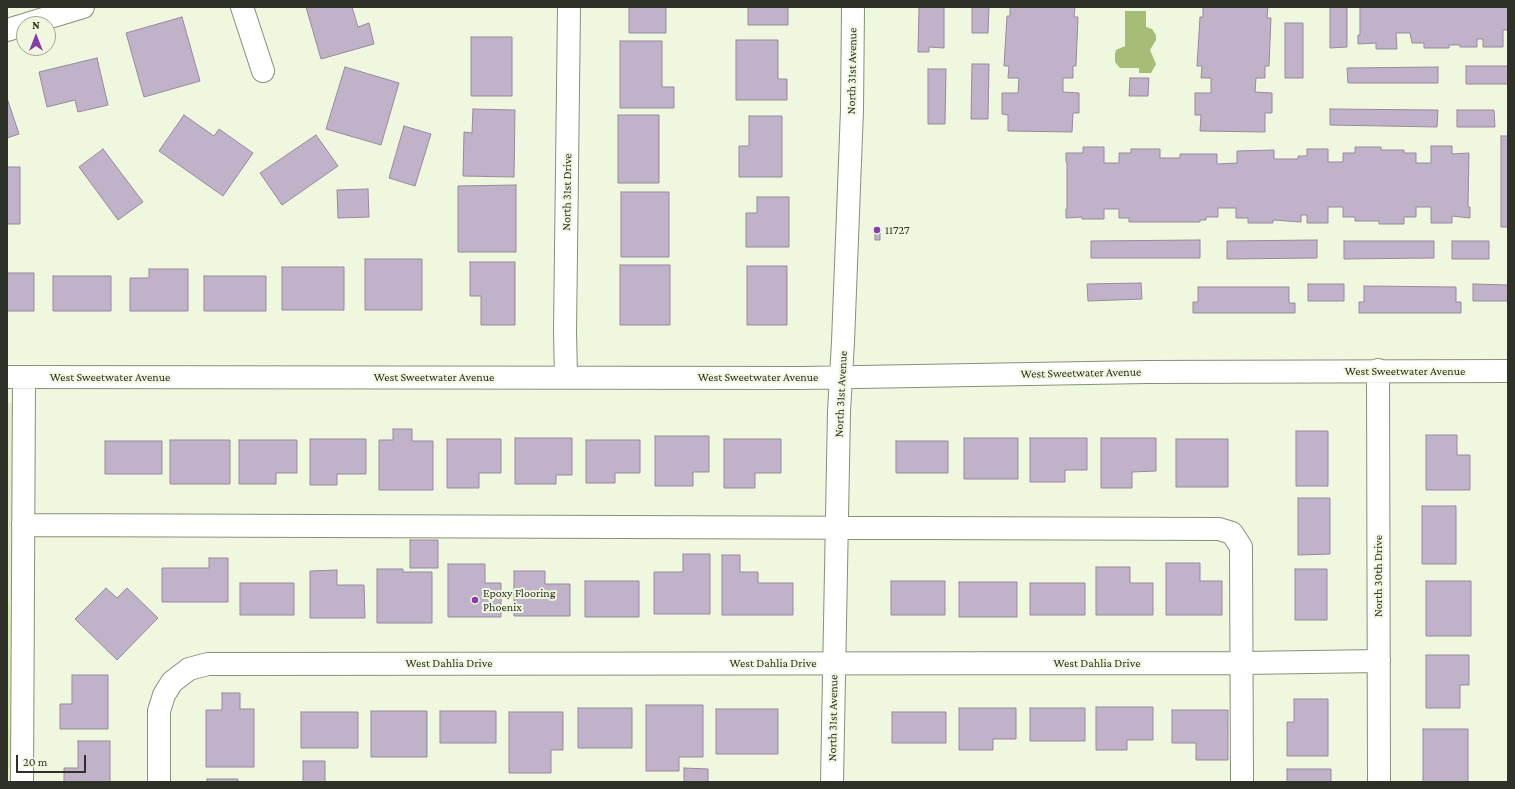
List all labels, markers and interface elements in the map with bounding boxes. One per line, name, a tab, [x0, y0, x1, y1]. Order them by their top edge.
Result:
north arrow	[16, 16, 56, 56]
text: N	[32, 19, 40, 31]
street label: North 31st Avenue	[844, 28, 860, 114]
street label: North 31st Drive	[559, 153, 575, 231]
place label: 11727	[885, 223, 910, 237]
marker: 11727	[872, 225, 882, 235]
street label: North 31st Avenue	[832, 350, 850, 438]
street label: West Sweetwater Avenue	[1345, 364, 1465, 378]
street label: West Sweetwater Avenue	[1021, 365, 1141, 381]
street label: West Sweetwater Avenue	[50, 370, 170, 384]
street label: West Sweetwater Avenue	[374, 370, 494, 384]
street label: West Sweetwater Avenue	[698, 370, 818, 384]
street label: North 30th Drive	[1371, 535, 1385, 617]
place label: Epoxy Flooring Phoenix	[483, 586, 556, 614]
marker: Epoxy Flooring Phoenix	[470, 595, 480, 605]
street label: West Dahlia Drive	[406, 656, 492, 670]
street label: West Dahlia Drive	[730, 656, 816, 670]
street label: West Dahlia Drive	[1054, 656, 1140, 670]
street label: North 31st Avenue	[825, 675, 841, 761]
scale bar	[18, 747, 88, 773]
text: 20 m	[23, 755, 47, 769]

